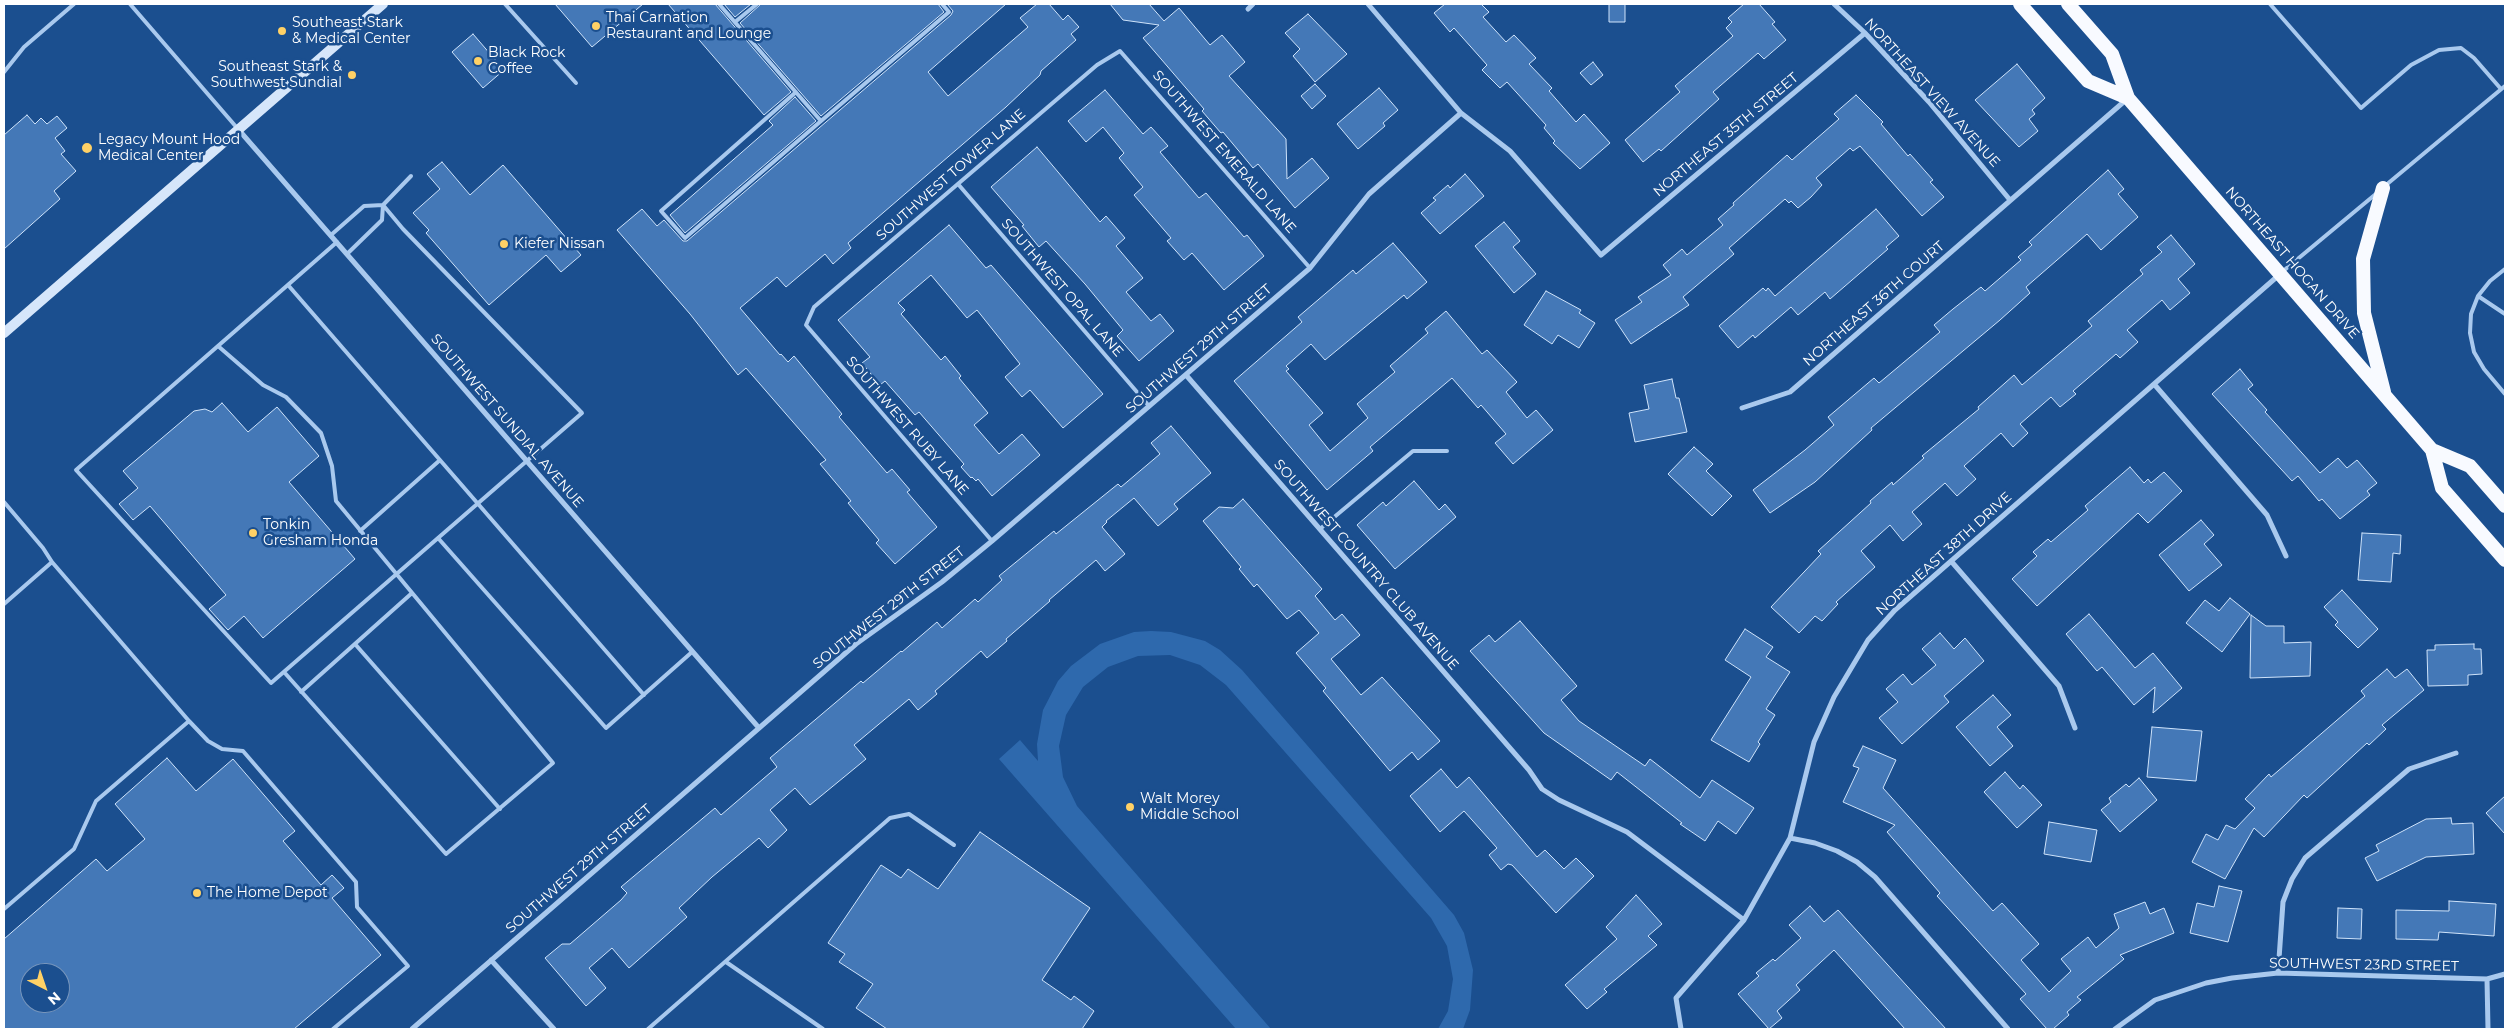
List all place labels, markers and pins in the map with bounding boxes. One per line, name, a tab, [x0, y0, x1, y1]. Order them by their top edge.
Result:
place label: Thai Carnation Restaurant and Lounge	[606, 10, 771, 42]
place label: Southeast Stark & Medical Center	[292, 15, 411, 48]
marker: Thai Carnation Restaurant and Lounge	[590, 20, 602, 32]
marker: Southeast Stark & Medical Center	[276, 25, 288, 37]
place label: Black Rock Coffee	[488, 45, 565, 78]
marker: Black Rock Coffee	[472, 55, 484, 67]
place label: Southeast Stark & Southwest Sundial	[211, 59, 342, 92]
marker: Southeast Stark & Southwest Sundial	[346, 69, 358, 81]
place label: Legacy Mount Hood Medical Center	[98, 132, 240, 164]
marker: Legacy Mount Hood Medical Center	[80, 141, 94, 155]
place label: Kiefer Nissan	[514, 236, 605, 252]
marker: Kiefer Nissan	[498, 238, 510, 250]
place label: Tonkin Gresham Honda	[263, 517, 378, 550]
marker: Tonkin Gresham Honda	[247, 527, 259, 539]
place label: Walt Morey Middle School	[1140, 791, 1239, 824]
marker: Walt Morey Middle School	[1124, 801, 1136, 813]
place label: The Home Depot	[207, 885, 328, 901]
marker: The Home Depot	[191, 887, 203, 899]

